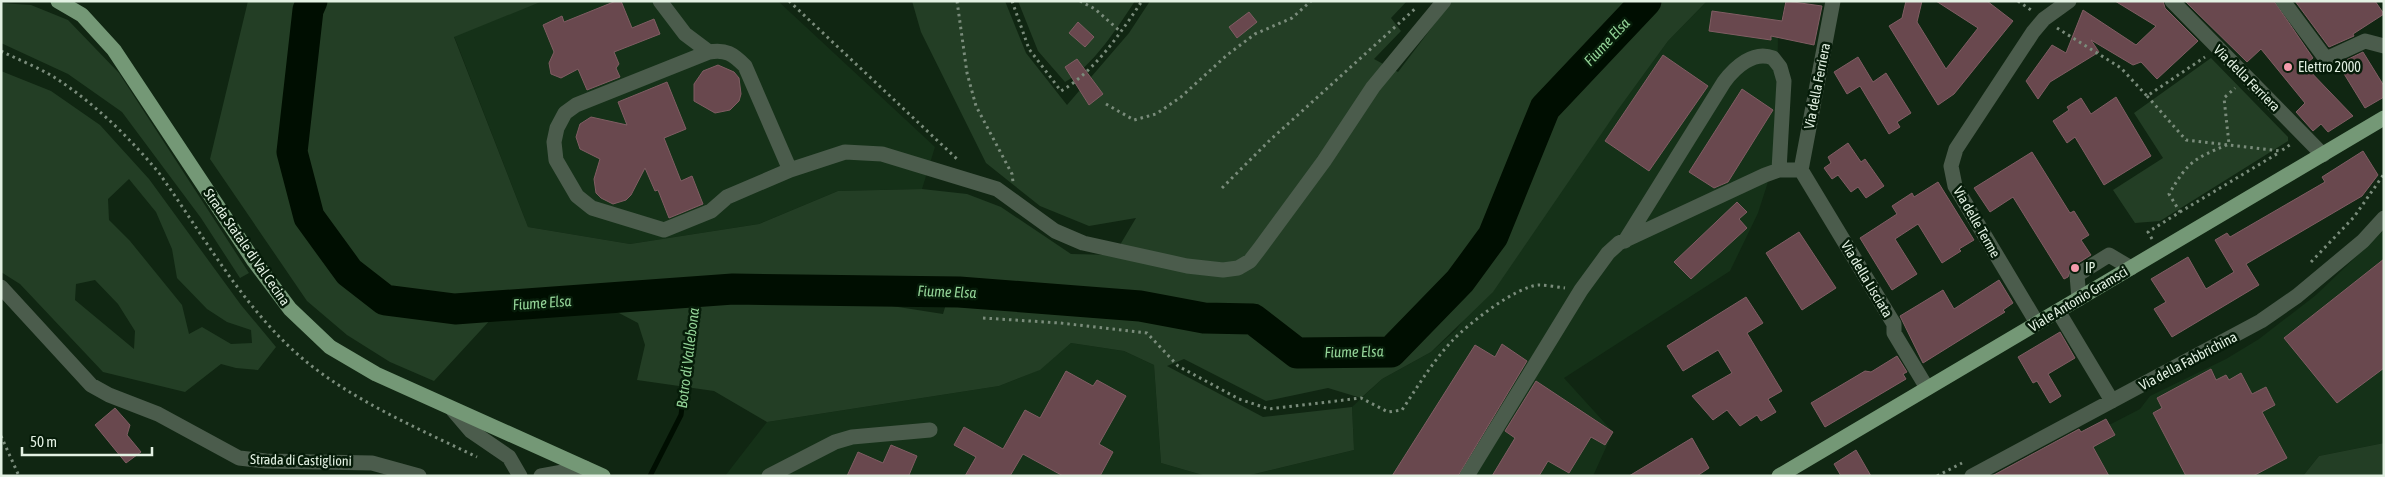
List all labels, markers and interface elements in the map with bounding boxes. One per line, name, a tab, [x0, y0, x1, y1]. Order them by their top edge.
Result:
water label: Fiume Elsa	[1580, 14, 1633, 69]
street label: Via della Ferriera	[2210, 41, 2284, 115]
street label: Via della Ferriera	[1801, 42, 1833, 130]
place label: Elettro 2000	[2298, 59, 2361, 75]
marker: Elettro 2000	[2282, 61, 2294, 73]
street label: Via delle Terme	[1950, 184, 2004, 260]
street label: Strada Statale di Val Cecina	[201, 186, 293, 308]
street label: Via della Lisciata	[1838, 238, 1896, 320]
place label: IP	[2085, 260, 2096, 276]
marker: IP	[2069, 262, 2081, 274]
street label: Viale Antonio Gramsci	[2026, 263, 2130, 335]
water label: Fiume Elsa	[917, 282, 977, 301]
water label: Fiume Elsa	[512, 292, 572, 313]
water label: Botro di Vallebona	[673, 307, 702, 409]
street label: Via della Fabbrichina	[2136, 329, 2240, 393]
water label: Fiume Elsa	[1324, 342, 1384, 361]
scale bar	[22, 424, 152, 456]
text: 50 m	[30, 433, 57, 450]
street label: Strada di Castiglioni	[250, 451, 352, 469]

